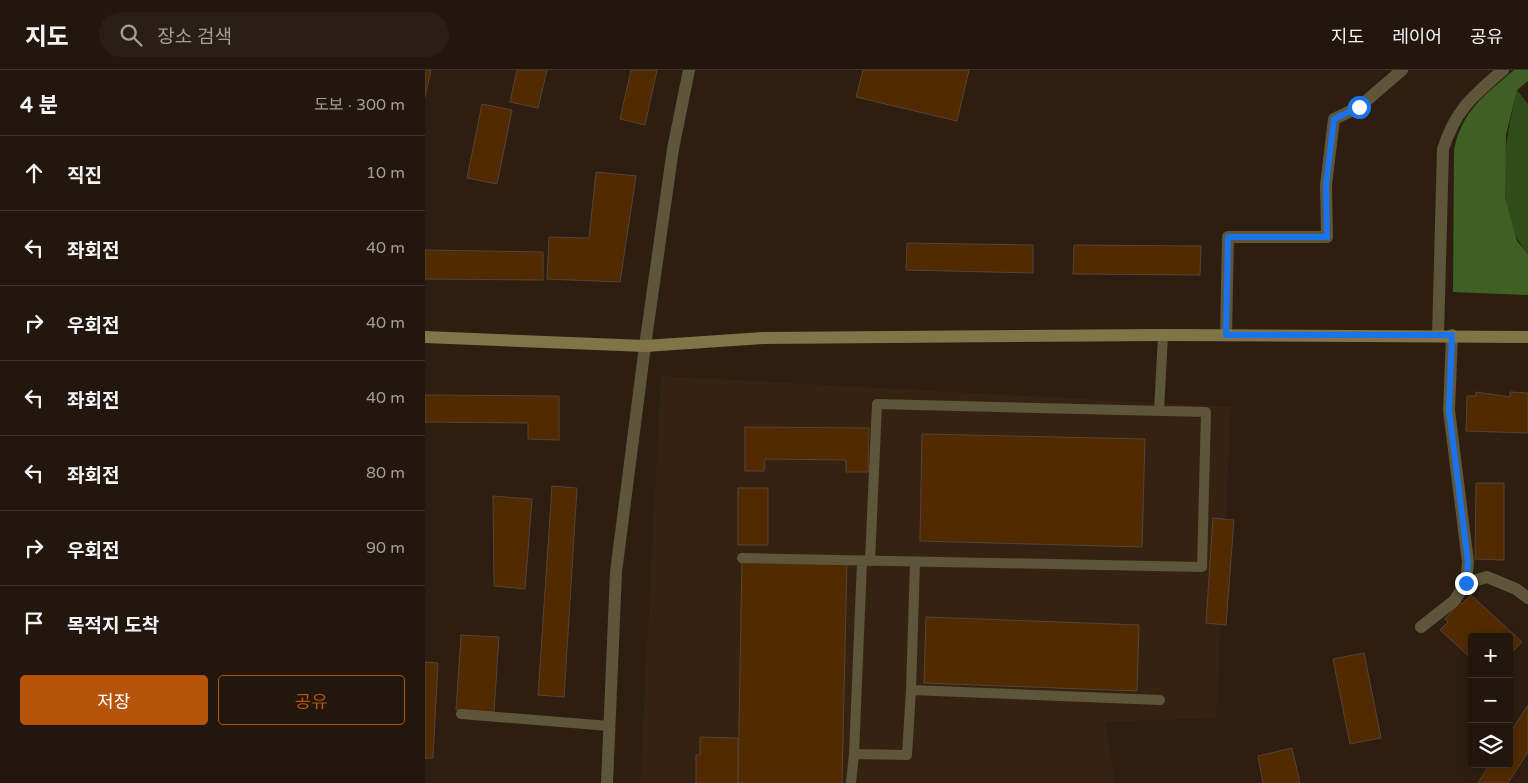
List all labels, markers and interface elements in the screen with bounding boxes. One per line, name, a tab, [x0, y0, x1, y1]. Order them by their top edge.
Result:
search box	[99, 12, 449, 57]
icon: search	[117, 21, 145, 49]
text: 지도	[25, 23, 69, 52]
text: 장소 검색	[157, 26, 232, 48]
text: 지도	[1331, 26, 1364, 48]
text: 레이어	[1392, 26, 1442, 48]
text: 공유	[1470, 26, 1503, 48]
text: 4 분	[20, 93, 58, 118]
text: 도보 · 300 m	[314, 95, 405, 115]
route start	[1348, 96, 1371, 119]
icon: ahead	[20, 159, 48, 187]
text: 10 m	[366, 163, 405, 183]
text: 직진	[67, 165, 102, 187]
icon: left	[20, 234, 48, 262]
text: 40 m	[366, 238, 405, 258]
text: 좌회전	[67, 240, 119, 262]
icon: right	[20, 309, 48, 337]
text: 40 m	[366, 313, 405, 333]
text: 우회전	[67, 315, 119, 337]
icon: left	[20, 384, 48, 412]
text: 40 m	[366, 388, 405, 408]
text: 좌회전	[67, 390, 119, 412]
icon: left	[20, 459, 48, 487]
text: 80 m	[366, 463, 405, 483]
text: 좌회전	[67, 465, 119, 487]
icon: right	[20, 534, 48, 562]
text: 90 m	[366, 538, 405, 558]
text: 우회전	[67, 540, 119, 562]
route end	[1455, 572, 1478, 595]
icon: arrive	[20, 609, 48, 637]
text: 목적지 도착	[67, 615, 159, 637]
map controls	[1468, 633, 1513, 768]
button: +	[1468, 633, 1513, 678]
button: 저장	[20, 675, 208, 725]
button: 공유	[218, 675, 405, 725]
button: −	[1468, 678, 1513, 723]
button: layers	[1468, 723, 1513, 768]

